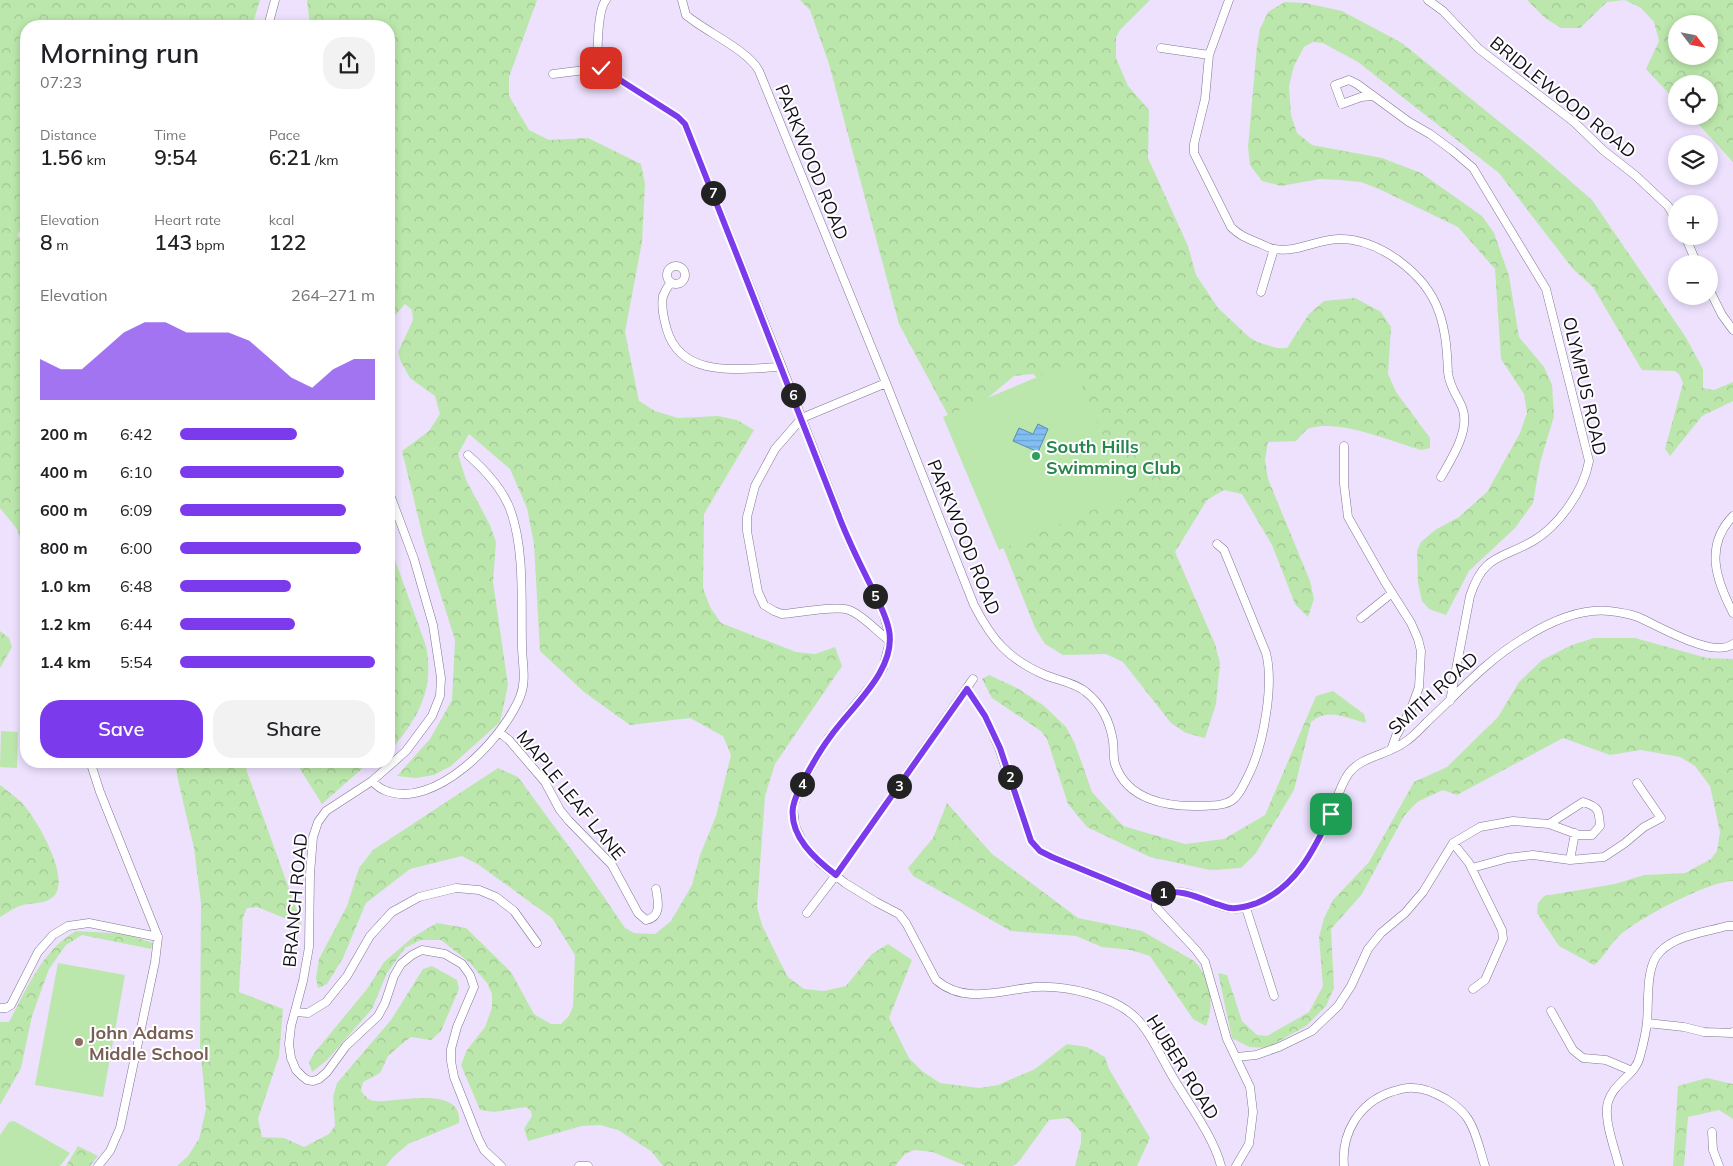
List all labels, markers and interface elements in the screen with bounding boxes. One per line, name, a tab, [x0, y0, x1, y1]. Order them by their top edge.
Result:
north arrow	[1668, 15, 1718, 65]
map controls	[1668, 15, 1718, 305]
street label: BRIDLEWOOD ROAD	[1485, 31, 1641, 163]
text: Morning run	[40, 35, 199, 70]
button: share	[323, 37, 375, 89]
pin	[580, 47, 622, 89]
icon: check	[587, 54, 615, 82]
text: 07:23	[40, 72, 82, 92]
button: locate	[1668, 75, 1718, 125]
street label: PARKWOOD ROAD	[770, 81, 854, 243]
text: Distance	[40, 126, 97, 144]
text: Time	[154, 126, 186, 144]
text: Pace	[269, 126, 300, 144]
button: layers	[1668, 135, 1718, 185]
text: 1.56	[40, 144, 83, 170]
text: 9:54	[154, 144, 197, 170]
text: 6:21	[269, 144, 311, 170]
text: km	[83, 151, 106, 169]
text: /km	[311, 151, 339, 169]
pin: 7	[700, 180, 726, 206]
text: 7	[709, 184, 718, 202]
button: +	[1668, 195, 1718, 245]
text: Elevation	[40, 211, 99, 229]
text: Heart rate	[154, 211, 221, 229]
text: kcal	[269, 211, 294, 229]
text: 8	[40, 229, 53, 255]
text: 143	[154, 229, 192, 255]
text: 122	[269, 229, 306, 255]
text: m	[53, 236, 69, 254]
text: bpm	[192, 236, 225, 254]
button: −	[1668, 255, 1718, 305]
text: Elevation	[40, 285, 108, 305]
text: 264–271 m	[291, 285, 375, 305]
street label: OLYMPUS ROAD	[1558, 314, 1612, 458]
pin: 6	[780, 382, 806, 408]
text: 6	[789, 386, 798, 404]
text: 200 m	[40, 424, 88, 444]
text: 6:42	[120, 424, 152, 444]
place label: South Hills Swimming Club	[1046, 435, 1181, 479]
marker: South Hills Swimming Club	[1030, 450, 1042, 462]
street label: PARKWOOD ROAD	[922, 456, 1006, 618]
text: 400 m	[40, 462, 88, 482]
text: 6:10	[120, 462, 152, 482]
text: 600 m	[40, 500, 88, 520]
text: 6:09	[120, 500, 152, 520]
text: 800 m	[40, 538, 88, 558]
text: 6:00	[120, 538, 152, 558]
text: 1.0 km	[40, 576, 91, 596]
text: 6:48	[120, 576, 152, 596]
pin: 5	[862, 584, 888, 608]
text: 5	[871, 587, 880, 605]
text: 1.2 km	[40, 614, 91, 634]
text: 6:44	[120, 614, 152, 634]
street label: SMITH ROAD	[1383, 647, 1483, 739]
text: 1.4 km	[40, 652, 91, 672]
text: 5:54	[120, 652, 152, 672]
button: Save	[40, 700, 203, 758]
button: Share	[213, 700, 375, 758]
street label: MAPLE LEAF LANE	[512, 725, 630, 865]
pin: 2	[998, 764, 1022, 790]
text: 2	[1006, 768, 1015, 786]
pin: 4	[790, 772, 814, 796]
pin: 3	[886, 774, 912, 798]
text: 4	[798, 775, 807, 793]
text: 3	[895, 777, 904, 795]
pin	[1310, 793, 1352, 835]
icon: arrive	[1317, 800, 1345, 828]
street label: BRANCH ROAD	[278, 832, 312, 968]
pin: 1	[1150, 880, 1176, 906]
text: 1	[1159, 884, 1168, 902]
street label: HUBER ROAD	[1142, 1010, 1224, 1124]
place label: John Adams Middle School	[89, 1021, 209, 1065]
marker: John Adams Middle School	[73, 1036, 85, 1048]

